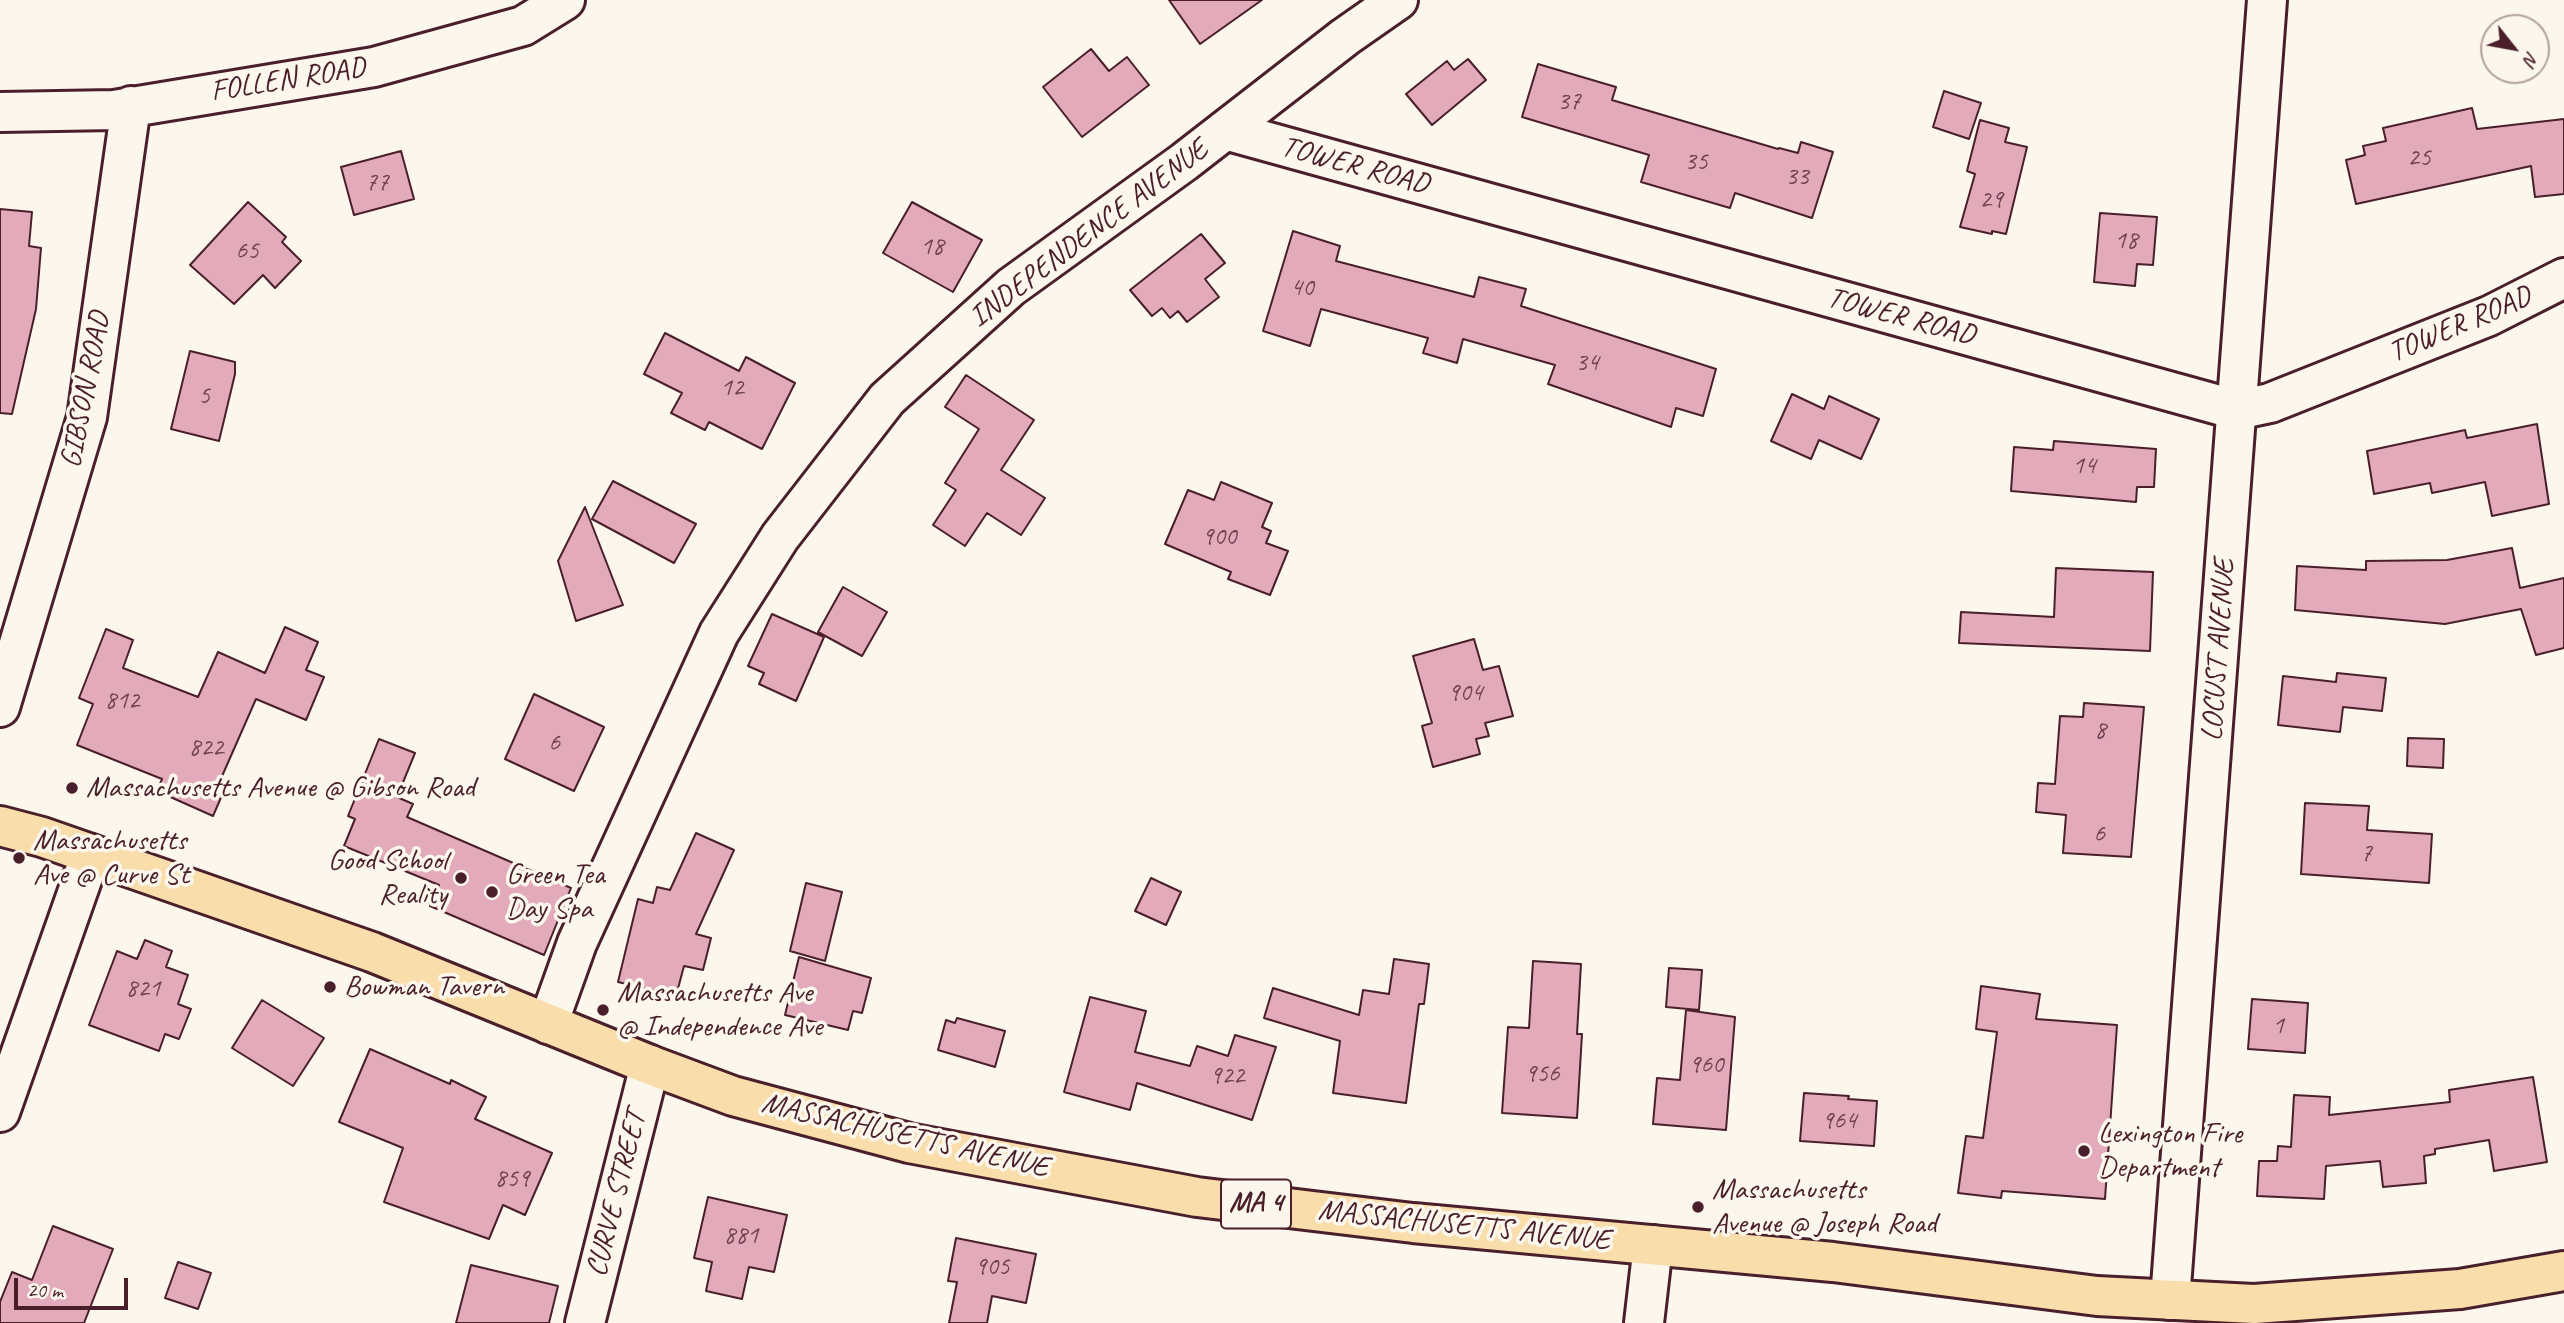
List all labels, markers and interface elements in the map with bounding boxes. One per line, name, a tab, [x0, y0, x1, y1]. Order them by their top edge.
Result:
north arrow	[2480, 14, 2550, 84]
text: N	[2518, 48, 2545, 70]
street label: FOLLEN ROAD	[208, 50, 368, 110]
house number: 37	[1557, 86, 1581, 118]
street label: TOWER ROAD	[1277, 129, 1433, 203]
street label: INDEPENDENCE AVENUE	[962, 132, 1216, 336]
house number: 25	[2407, 142, 2431, 174]
house number: 35	[1684, 146, 1708, 178]
house number: 33	[1785, 161, 1809, 193]
house number: 77	[365, 167, 389, 199]
house number: 29	[1979, 184, 2003, 216]
house number: 18	[2114, 225, 2138, 257]
house number: 18	[920, 231, 944, 263]
house number: 65	[235, 235, 259, 267]
house number: 40	[1290, 272, 1314, 304]
street label: TOWER ROAD	[2383, 279, 2537, 371]
street label: TOWER ROAD	[1823, 280, 1979, 354]
street label: GIBSON ROAD	[53, 309, 119, 471]
house number: 34	[1575, 347, 1599, 379]
house number: 12	[720, 372, 744, 404]
house number: 5	[198, 380, 210, 412]
house number: 14	[2072, 450, 2096, 482]
house number: 900	[1201, 521, 1237, 553]
street label: LOCUST AVENUE	[2195, 558, 2243, 742]
house number: 904	[1447, 677, 1483, 709]
house number: 812	[104, 685, 140, 717]
house number: 8	[2094, 715, 2106, 747]
house number: 6	[548, 727, 560, 759]
house number: 822	[188, 732, 224, 764]
place label: Massachusetts Avenue @ Gibson Road	[86, 770, 475, 806]
marker: Massachusetts Avenue @ Gibson Road	[64, 780, 80, 796]
house number: 6	[2093, 818, 2105, 850]
place label: Massachusetts Ave @ Curve St	[33, 823, 189, 894]
house number: 7	[2360, 838, 2372, 870]
place label: Good School Reality	[328, 843, 447, 914]
marker: Massachusetts Ave @ Curve St	[11, 850, 27, 866]
place label: Green Tea Day Spa	[506, 857, 604, 928]
marker: Good School Reality	[453, 870, 469, 886]
marker: Green Tea Day Spa	[484, 884, 500, 900]
place label: Bowman Tavern	[344, 969, 504, 1005]
house number: 821	[125, 973, 161, 1005]
place label: Massachusetts Ave @ Independence Ave	[617, 975, 822, 1046]
marker: Bowman Tavern	[322, 979, 338, 995]
marker: Massachusetts Ave @ Independence Ave	[595, 1002, 611, 1018]
house number: 1	[2272, 1010, 2284, 1042]
house number: 960	[1688, 1049, 1724, 1081]
house number: 956	[1524, 1058, 1560, 1090]
house number: 922	[1209, 1060, 1245, 1092]
street label: MASSACHUSETTS AVENUE	[758, 1085, 1052, 1187]
house number: 964	[1821, 1105, 1857, 1137]
street label: CURVE STREET	[579, 1108, 655, 1280]
place label: Lexington Fire Department	[2098, 1116, 2242, 1186]
marker: Lexington Fire Department	[2076, 1143, 2092, 1159]
house number: 859	[494, 1163, 530, 1195]
place label: Massachusetts Avenue @ Joseph Road	[1712, 1172, 1937, 1242]
road number: MA 4	[1221, 1180, 1291, 1228]
street label: MASSACHUSETTS AVENUE	[1316, 1193, 1612, 1259]
marker: Massachusetts Avenue @ Joseph Road	[1690, 1199, 1706, 1215]
house number: 881	[723, 1220, 759, 1252]
house number: 905	[974, 1251, 1010, 1283]
scale bar	[18, 1264, 131, 1308]
text: 20 m	[27, 1277, 63, 1303]

